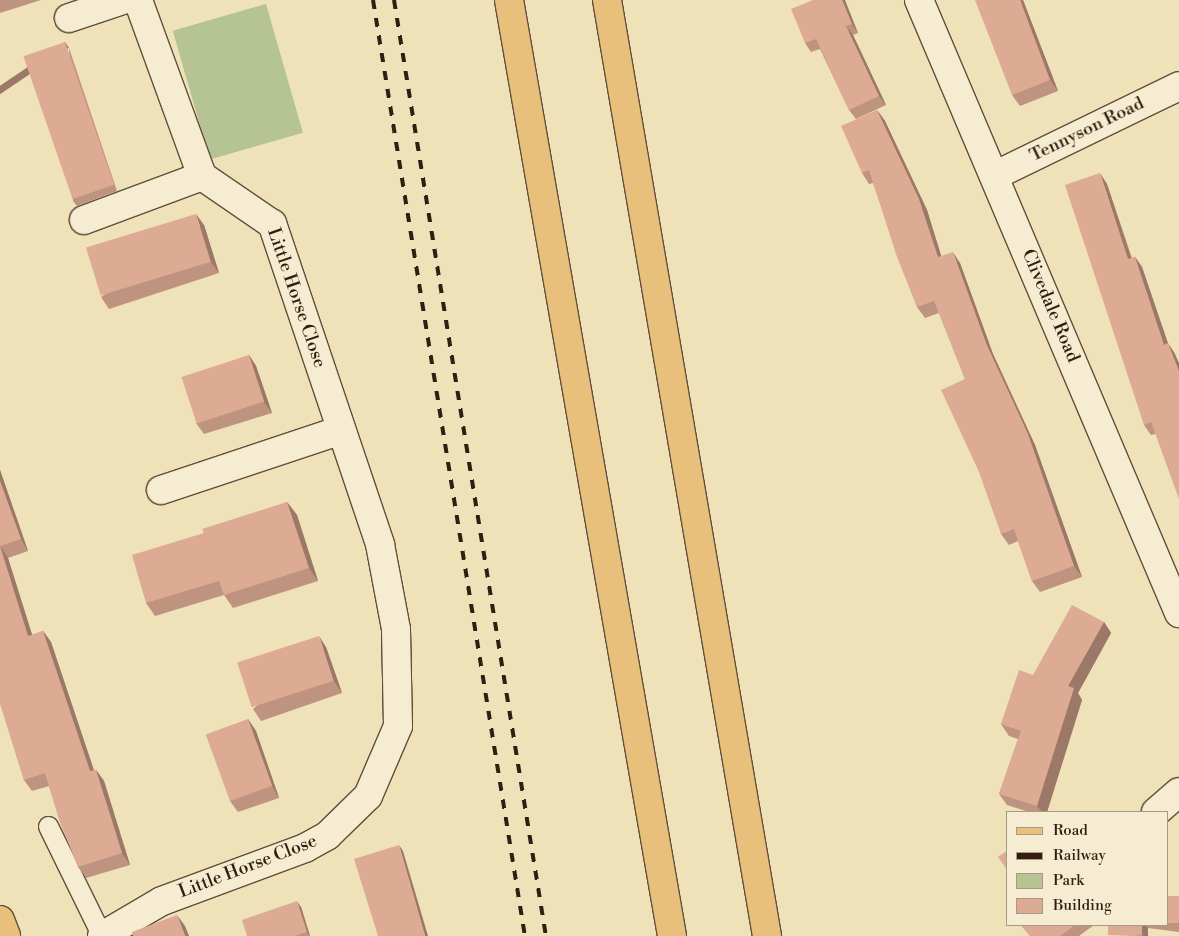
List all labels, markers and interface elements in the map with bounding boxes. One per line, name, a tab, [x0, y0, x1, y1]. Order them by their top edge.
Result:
street label: Tennyson Road	[1026, 93, 1148, 167]
street label: Little Horse Close	[262, 225, 330, 371]
street label: Clivedale Road	[1016, 246, 1084, 366]
legend	[1006, 811, 1169, 926]
text: Road	[1053, 821, 1088, 840]
street label: Little Horse Close	[176, 831, 320, 903]
text: Railway	[1053, 846, 1106, 865]
text: Park	[1053, 871, 1084, 890]
text: Building	[1053, 896, 1112, 915]

